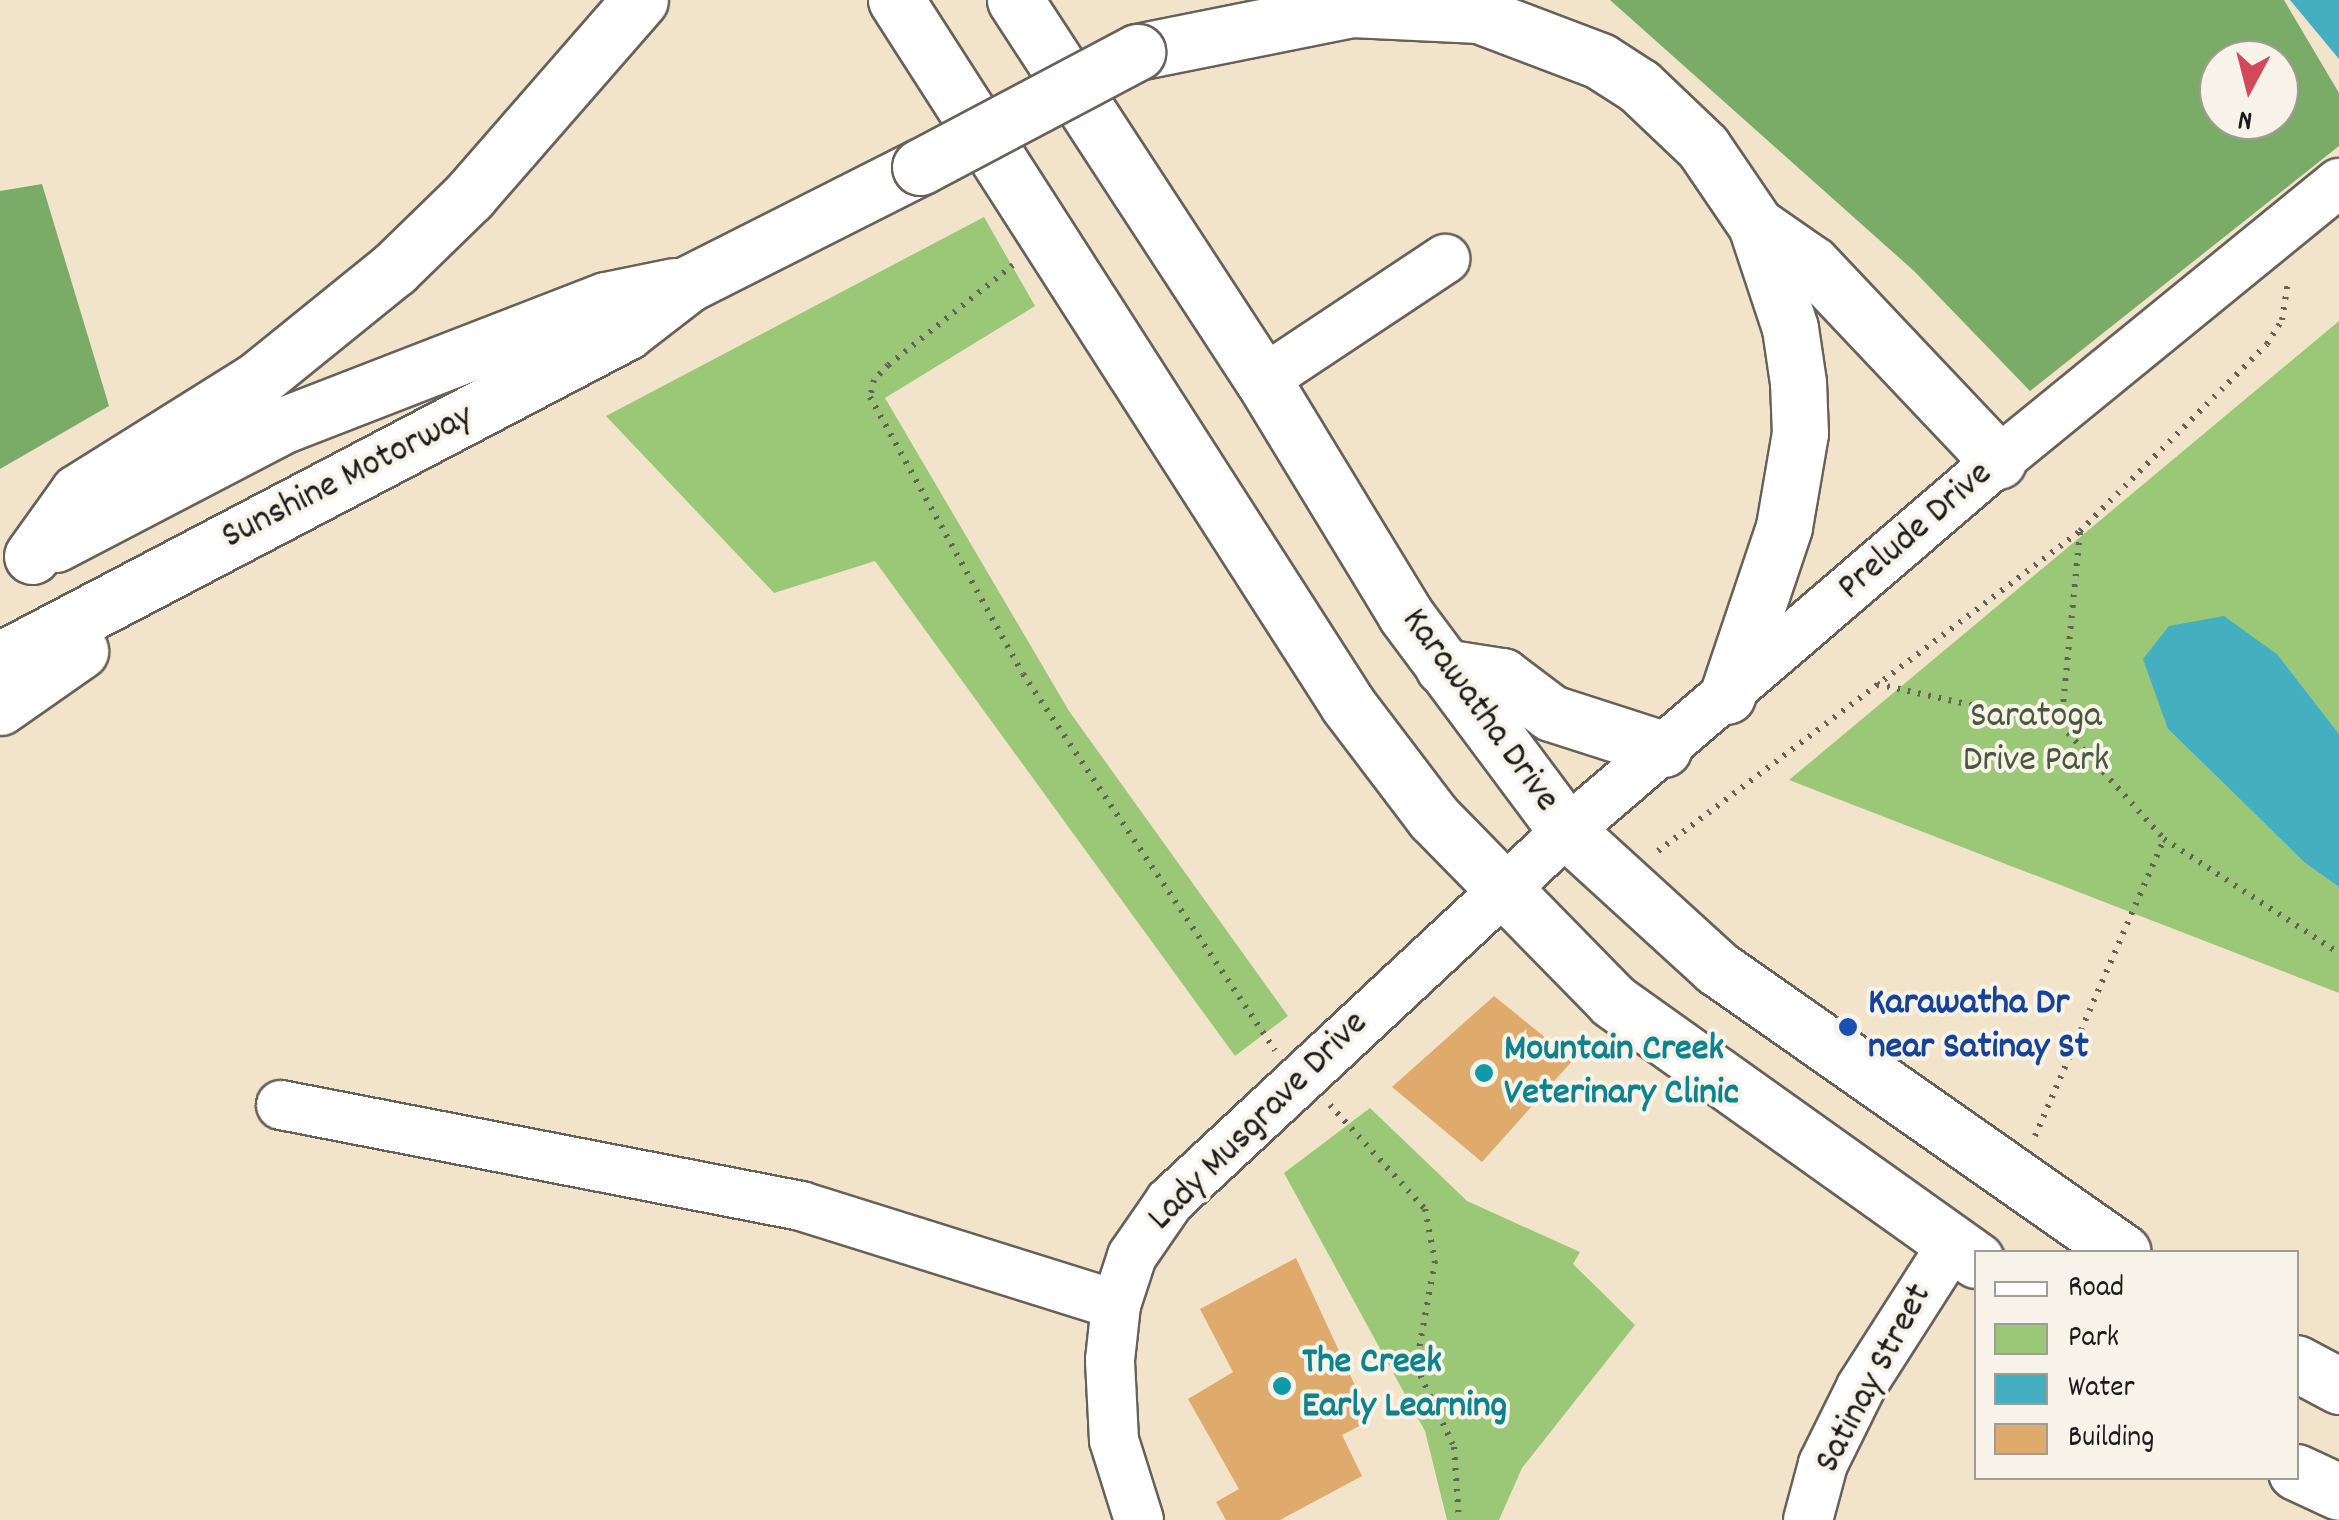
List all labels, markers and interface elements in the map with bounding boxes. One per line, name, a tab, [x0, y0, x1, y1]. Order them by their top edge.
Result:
north arrow	[2199, 40, 2299, 140]
text: N	[2236, 97, 2255, 138]
street label: Sunshine Motorway	[215, 395, 481, 561]
street label: Prelude Drive	[1829, 452, 2003, 612]
street label: Karawatha Drive	[1390, 600, 1568, 822]
park label: Saratoga Drive Park	[1963, 695, 2109, 784]
place label: Karawatha Dr near Satinay St	[1868, 982, 2089, 1072]
street label: Lady Musgrave Drive	[1139, 1002, 1379, 1242]
marker: Karawatha Dr near Satinay St	[1837, 1016, 1859, 1038]
place label: Mountain Creek Veterinary Clinic	[1504, 1028, 1739, 1118]
marker: Mountain Creek Veterinary Clinic	[1473, 1062, 1495, 1084]
legend	[1974, 1250, 2299, 1480]
text: Road	[2068, 1268, 2124, 1311]
street label: Satinay Street	[1806, 1277, 1944, 1481]
text: Park	[2068, 1318, 2119, 1361]
place label: The Creek Early Learning	[1302, 1341, 1507, 1430]
text: Water	[2068, 1368, 2135, 1411]
marker: The Creek Early Learning	[1271, 1375, 1293, 1397]
text: Building	[2068, 1418, 2154, 1461]

